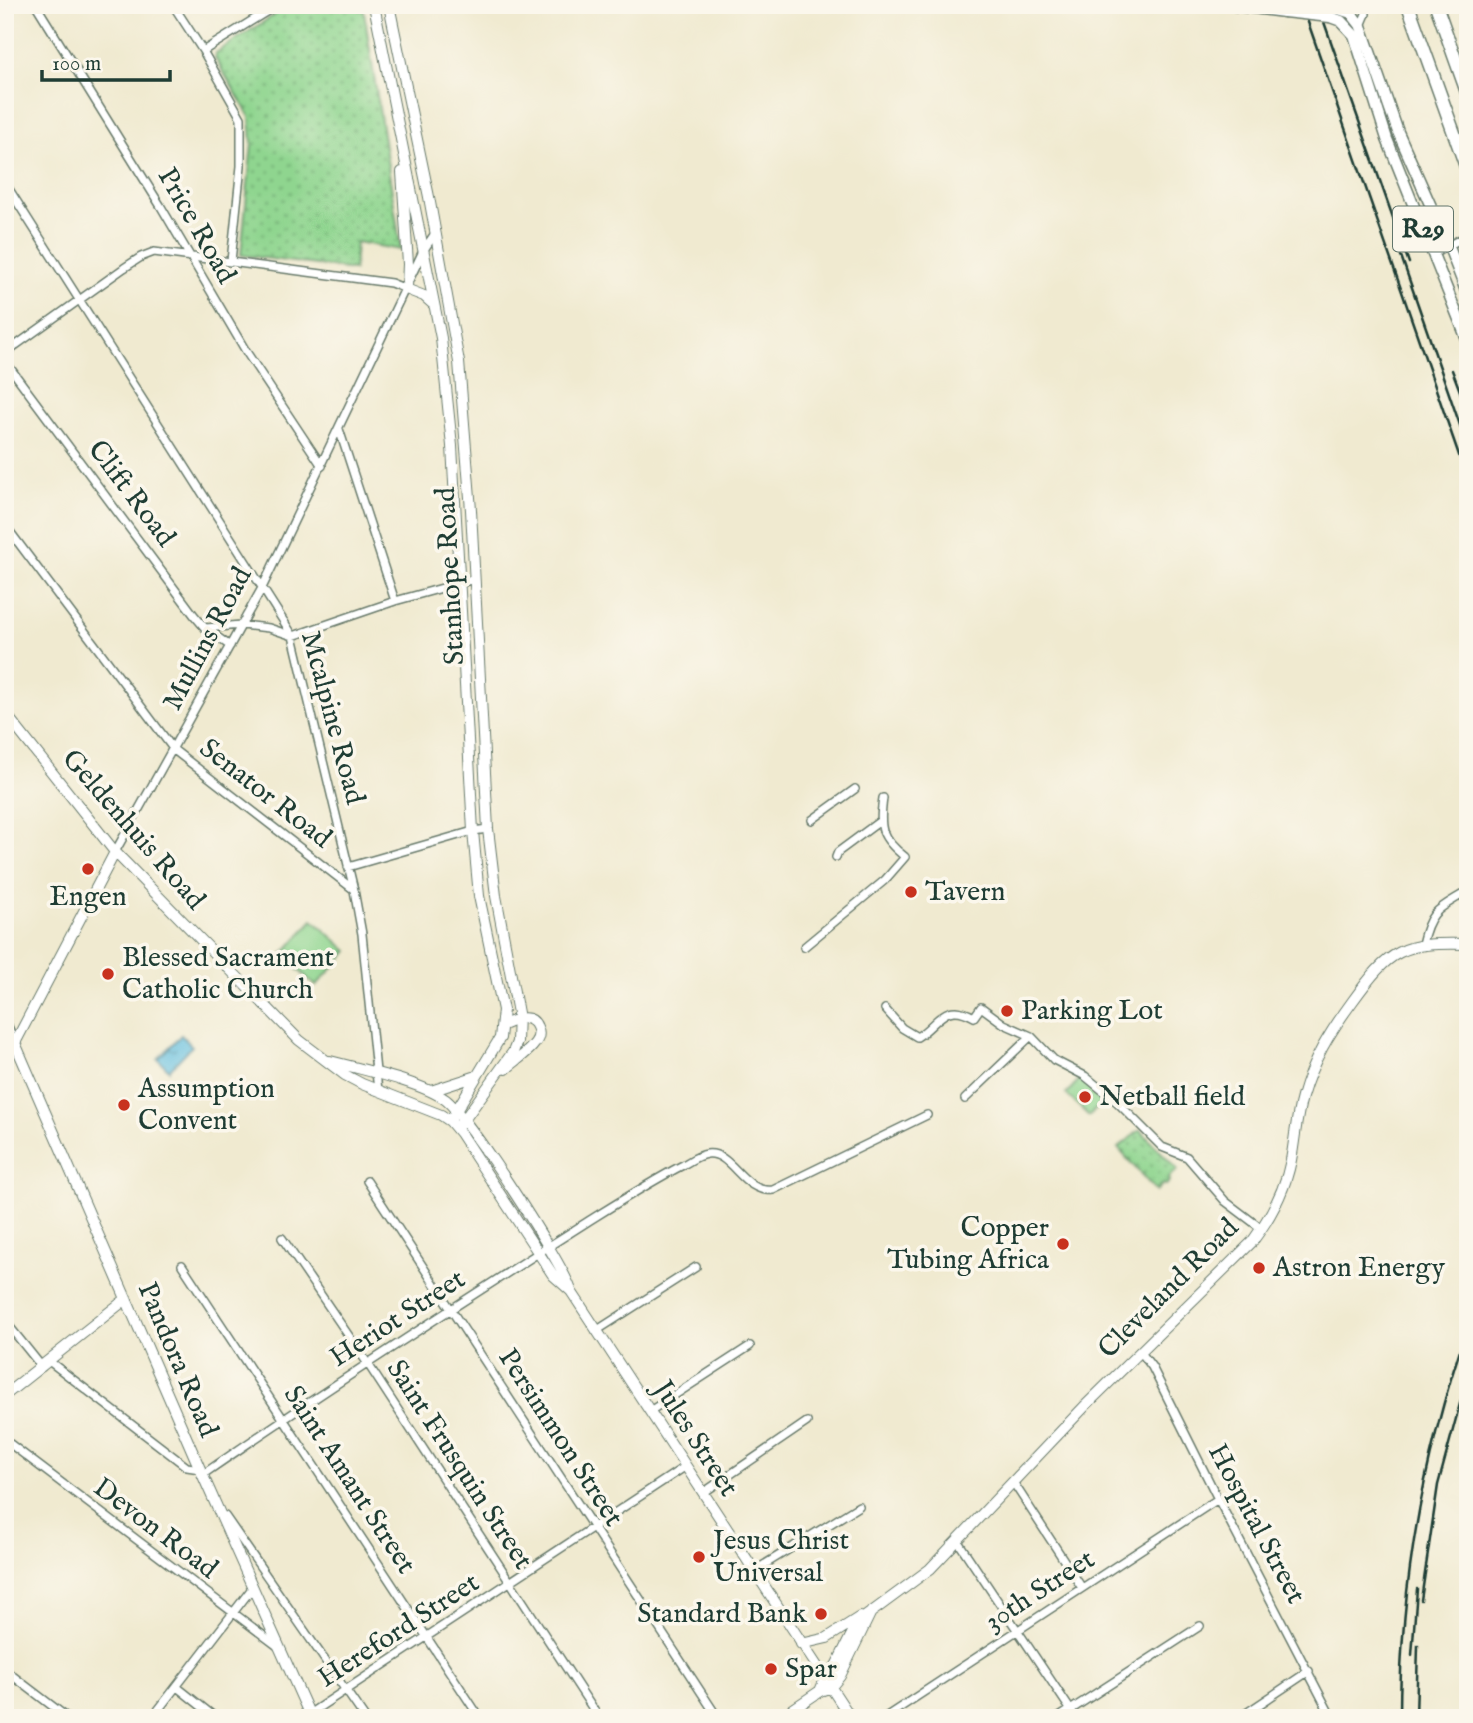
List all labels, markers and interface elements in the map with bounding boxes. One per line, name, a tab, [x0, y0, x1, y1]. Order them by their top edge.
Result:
scale bar	[42, 38, 170, 82]
text: 100 m	[52, 51, 101, 78]
street label: Price Road	[149, 162, 243, 290]
road number: R29	[1393, 206, 1453, 252]
street label: Clift Road	[80, 434, 182, 554]
street label: Stanhope Road	[429, 486, 473, 666]
street label: Mullins Road	[156, 561, 260, 717]
street label: Mcalpine Road	[292, 628, 372, 808]
street label: Senator Road	[192, 731, 338, 857]
street label: Geldenhuis Road	[54, 743, 212, 918]
marker: Engen	[80, 861, 96, 877]
place label: Tavern	[925, 875, 1005, 910]
place label: Engen	[49, 880, 127, 915]
marker: Tavern	[903, 884, 919, 900]
place label: Blessed Sacrament Catholic Church	[122, 941, 335, 1008]
marker: Blessed Sacrament Catholic Church	[100, 966, 116, 982]
place label: Parking Lot	[1021, 994, 1163, 1029]
marker: Parking Lot	[999, 1003, 1015, 1019]
place label: Assumption Convent	[137, 1072, 275, 1139]
place label: Netball field	[1099, 1080, 1245, 1115]
marker: Netball field	[1077, 1089, 1093, 1105]
marker: Assumption Convent	[116, 1097, 132, 1113]
place label: Copper Tubing Africa	[887, 1211, 1050, 1278]
street label: Cleveland Road	[1091, 1211, 1247, 1367]
marker: Copper Tubing Africa	[1055, 1236, 1071, 1252]
place label: Astron Energy	[1272, 1251, 1445, 1286]
marker: Astron Energy	[1251, 1260, 1267, 1276]
street label: Heriot Street	[324, 1262, 473, 1376]
street label: Pandora Road	[129, 1277, 225, 1443]
street label: Persimmon Street	[489, 1342, 631, 1534]
street label: Saint Frusquin Street	[378, 1354, 540, 1577]
street label: Jules Street	[643, 1372, 746, 1504]
street label: Saint Amant Street	[275, 1379, 423, 1581]
street label: Hospital Street	[1199, 1438, 1313, 1610]
street label: Devon Road	[86, 1471, 224, 1587]
place label: Jesus Christ Universal	[710, 1524, 849, 1591]
street label: 30th Street	[978, 1542, 1102, 1640]
marker: Jesus Christ Universal	[691, 1549, 707, 1565]
street label: Hereford Street	[312, 1566, 487, 1696]
place label: Standard Bank	[637, 1597, 808, 1632]
marker: Standard Bank	[813, 1606, 829, 1622]
place label: Spar	[785, 1652, 837, 1687]
marker: Spar	[763, 1661, 779, 1677]

